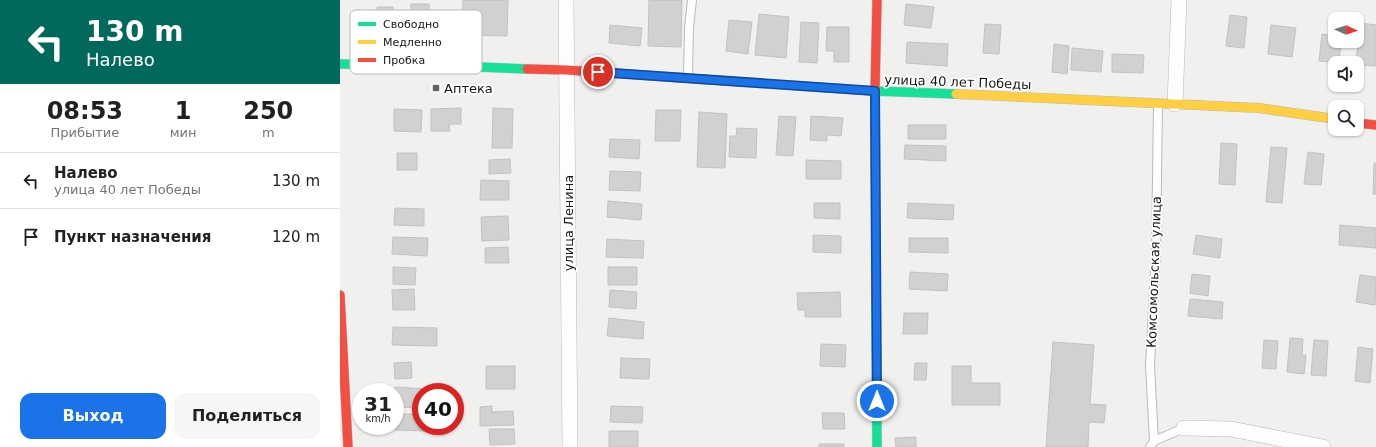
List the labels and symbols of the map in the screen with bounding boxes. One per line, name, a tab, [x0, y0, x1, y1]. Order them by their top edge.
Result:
legend	[350, 10, 482, 74]
north arrow	[1328, 12, 1364, 48]
text: Свободно	[383, 18, 439, 31]
text: Медленно	[383, 36, 442, 49]
text: Пробка	[383, 54, 425, 67]
pin	[581, 55, 615, 89]
street label: улица 40 лет Победы	[884, 72, 1032, 92]
place label: Аптека	[444, 81, 493, 96]
marker: Аптека	[431, 83, 441, 93]
street label: улица Ленина	[561, 175, 576, 271]
street label: Комсомольская улица	[1144, 196, 1164, 348]
position arrow	[856, 380, 898, 422]
speed limit sign: 40	[412, 383, 464, 435]

